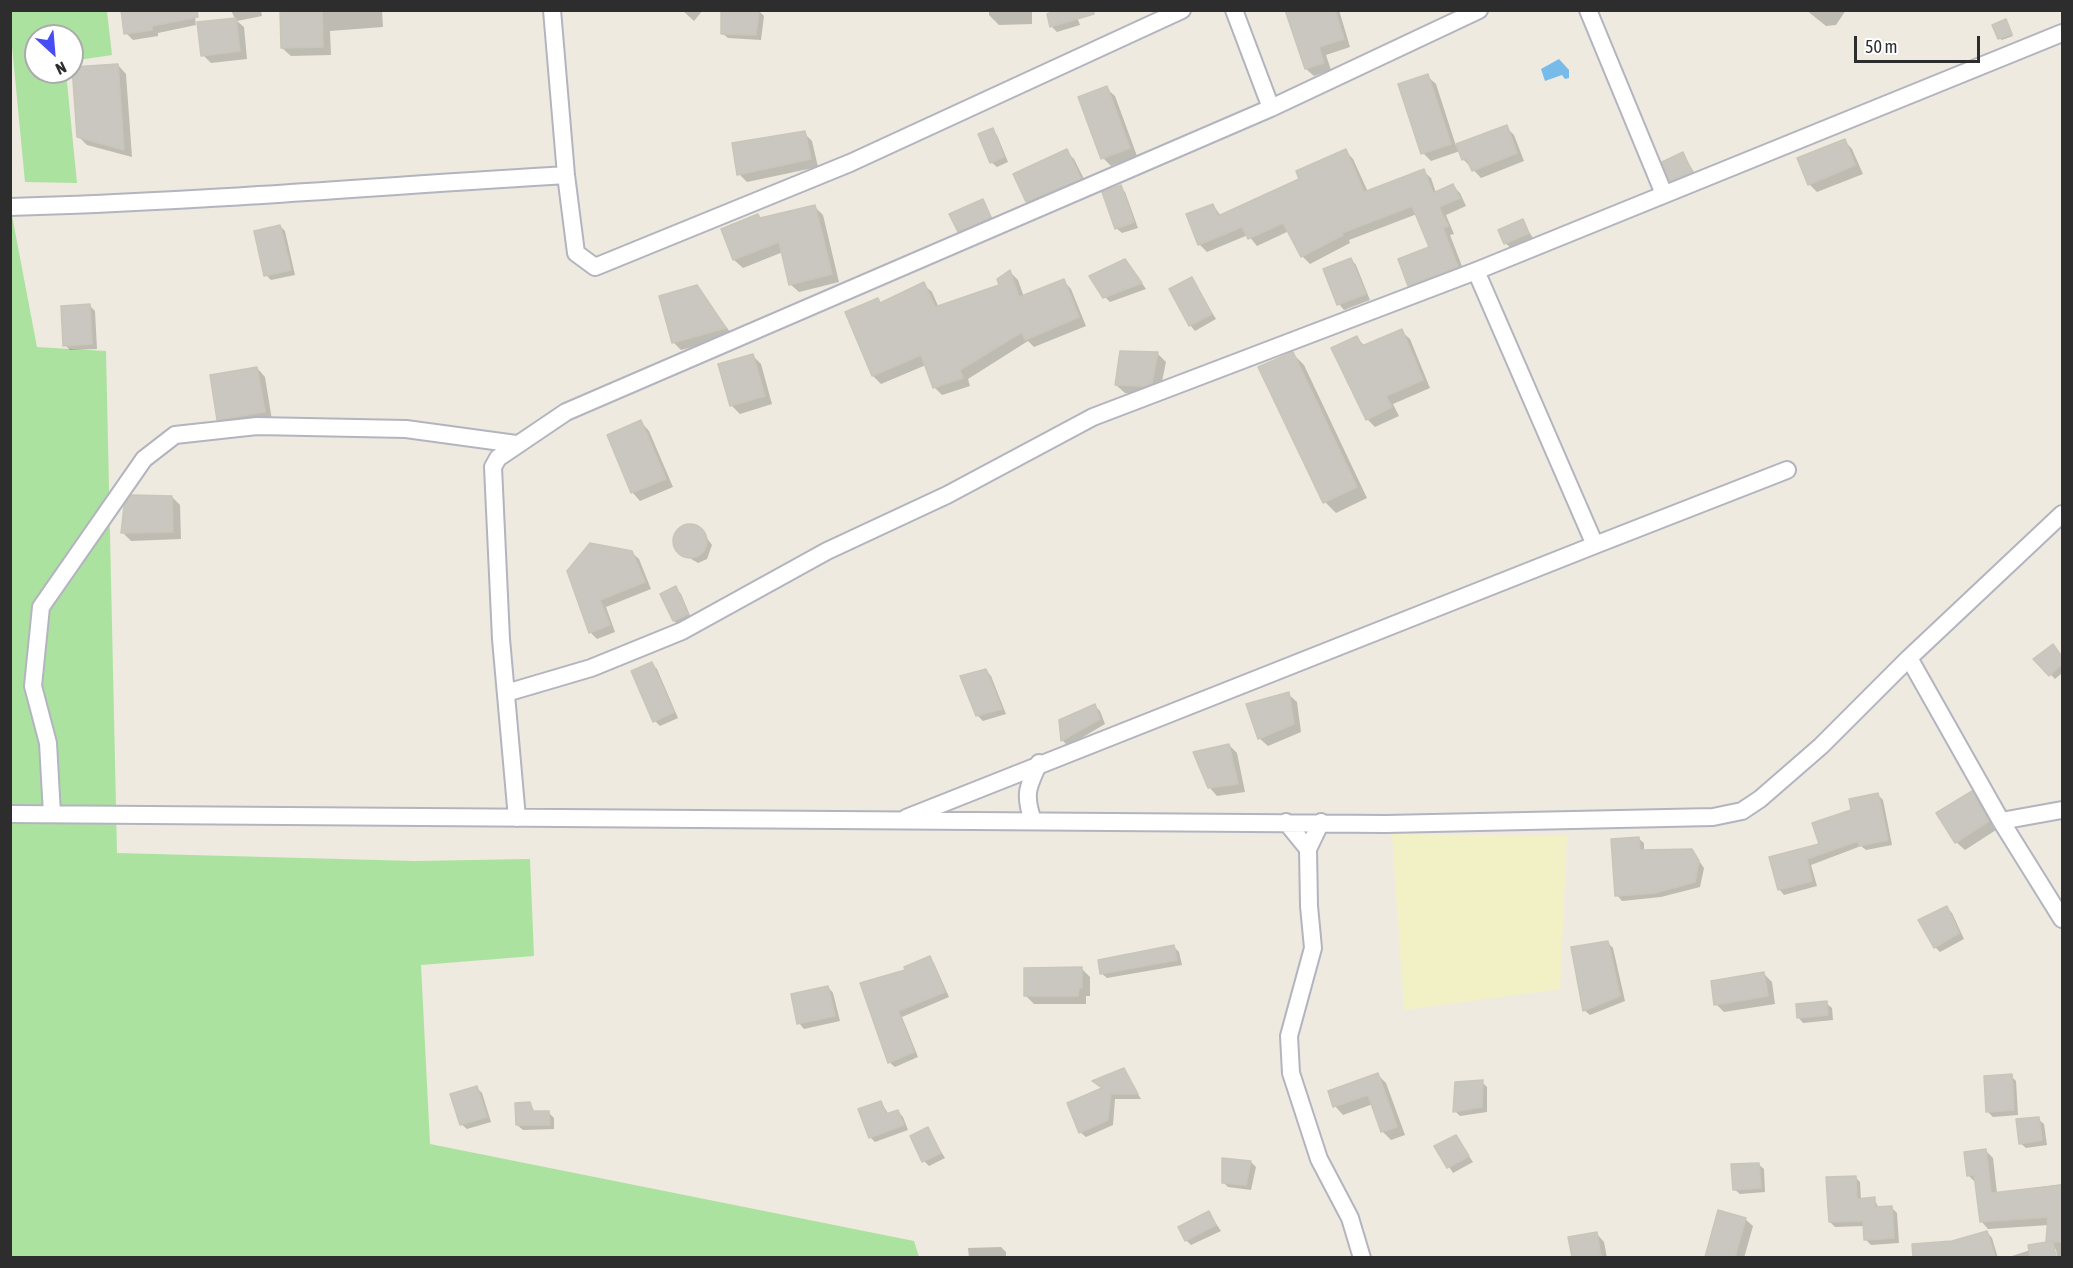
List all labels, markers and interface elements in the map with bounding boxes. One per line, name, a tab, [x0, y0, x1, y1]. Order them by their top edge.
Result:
north arrow	[24, 24, 84, 84]
scale bar	[1857, 24, 1983, 62]
text: 50 m	[1865, 36, 1897, 57]
text: N	[53, 58, 69, 79]

